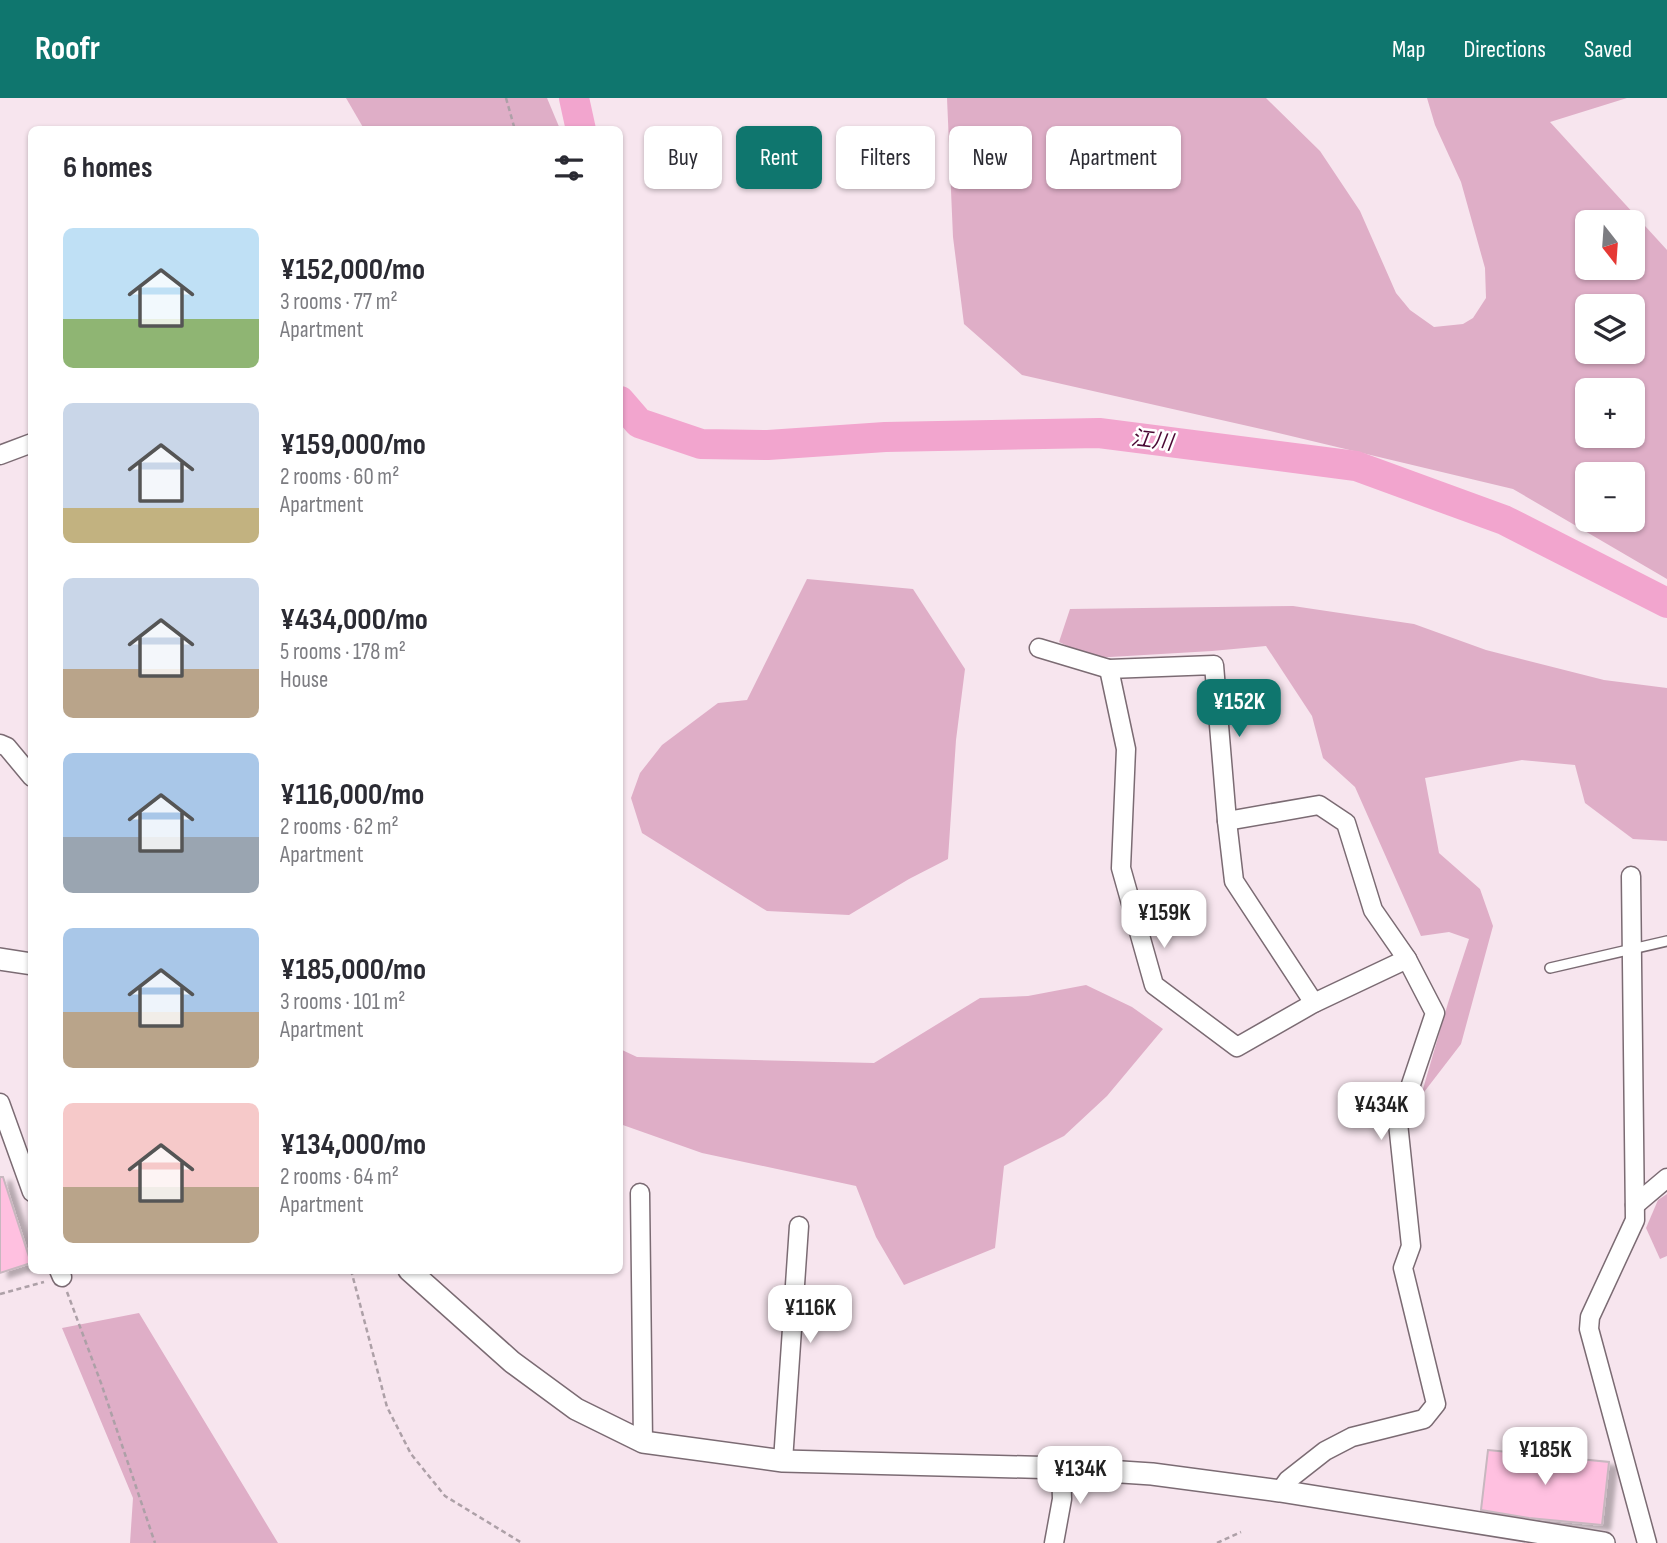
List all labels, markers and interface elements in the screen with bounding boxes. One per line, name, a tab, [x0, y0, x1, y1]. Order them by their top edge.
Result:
text: Roofr	[35, 29, 100, 69]
text: Map	[1392, 35, 1425, 64]
text: Directions	[1463, 35, 1546, 64]
text: Saved	[1584, 35, 1632, 64]
chip: Buy	[644, 126, 722, 189]
chip: Rent	[736, 126, 822, 189]
chip: Filters	[836, 126, 935, 189]
chip: New	[949, 126, 1032, 189]
chip: Apartment	[1046, 126, 1181, 189]
icon: filters	[550, 149, 588, 187]
text: 6 homes	[63, 150, 152, 186]
north arrow	[1575, 210, 1645, 280]
map controls	[1575, 210, 1645, 532]
text: ¥152,000/mo	[280, 252, 425, 288]
icon: home	[119, 256, 203, 340]
text: 3 rooms · 77 m²	[280, 288, 398, 316]
button: layers	[1575, 294, 1645, 364]
text: Apartment	[280, 316, 364, 344]
button: +	[1575, 378, 1645, 448]
water label: 江川	[1130, 426, 1176, 456]
text: ¥159,000/mo	[280, 427, 426, 463]
icon: home	[119, 431, 203, 515]
button: −	[1575, 462, 1645, 532]
text: 2 rooms · 60 m²	[280, 463, 399, 491]
text: Apartment	[280, 491, 364, 519]
text: ¥434,000/mo	[280, 602, 428, 638]
icon: home	[119, 606, 203, 690]
text: 5 rooms · 178 m²	[280, 638, 406, 666]
text: House	[280, 666, 328, 694]
pin: ¥152K	[1190, 680, 1288, 739]
text: ¥152K	[1213, 688, 1265, 716]
text: ¥116,000/mo	[280, 777, 424, 813]
icon: home	[119, 781, 203, 865]
text: 2 rooms · 62 m²	[280, 813, 399, 841]
text: Apartment	[280, 841, 364, 869]
pin: ¥159K	[1115, 890, 1213, 950]
text: ¥159K	[1137, 899, 1191, 927]
text: ¥185,000/mo	[280, 952, 426, 988]
icon: home	[119, 956, 203, 1040]
text: 3 rooms · 101 m²	[280, 988, 405, 1016]
text: Apartment	[280, 1016, 364, 1044]
pin: ¥434K	[1332, 1082, 1430, 1142]
text: ¥434K	[1354, 1091, 1408, 1119]
text: ¥134,000/mo	[280, 1127, 426, 1163]
icon: home	[119, 1131, 203, 1215]
text: 2 rooms · 64 m²	[280, 1163, 399, 1191]
text: Apartment	[280, 1191, 364, 1219]
pin: ¥116K	[761, 1286, 859, 1345]
text: ¥116K	[784, 1294, 836, 1322]
pin: ¥185K	[1496, 1428, 1594, 1487]
text: ¥185K	[1518, 1436, 1572, 1464]
pin: ¥134K	[1031, 1446, 1129, 1506]
text: ¥134K	[1053, 1455, 1107, 1483]

